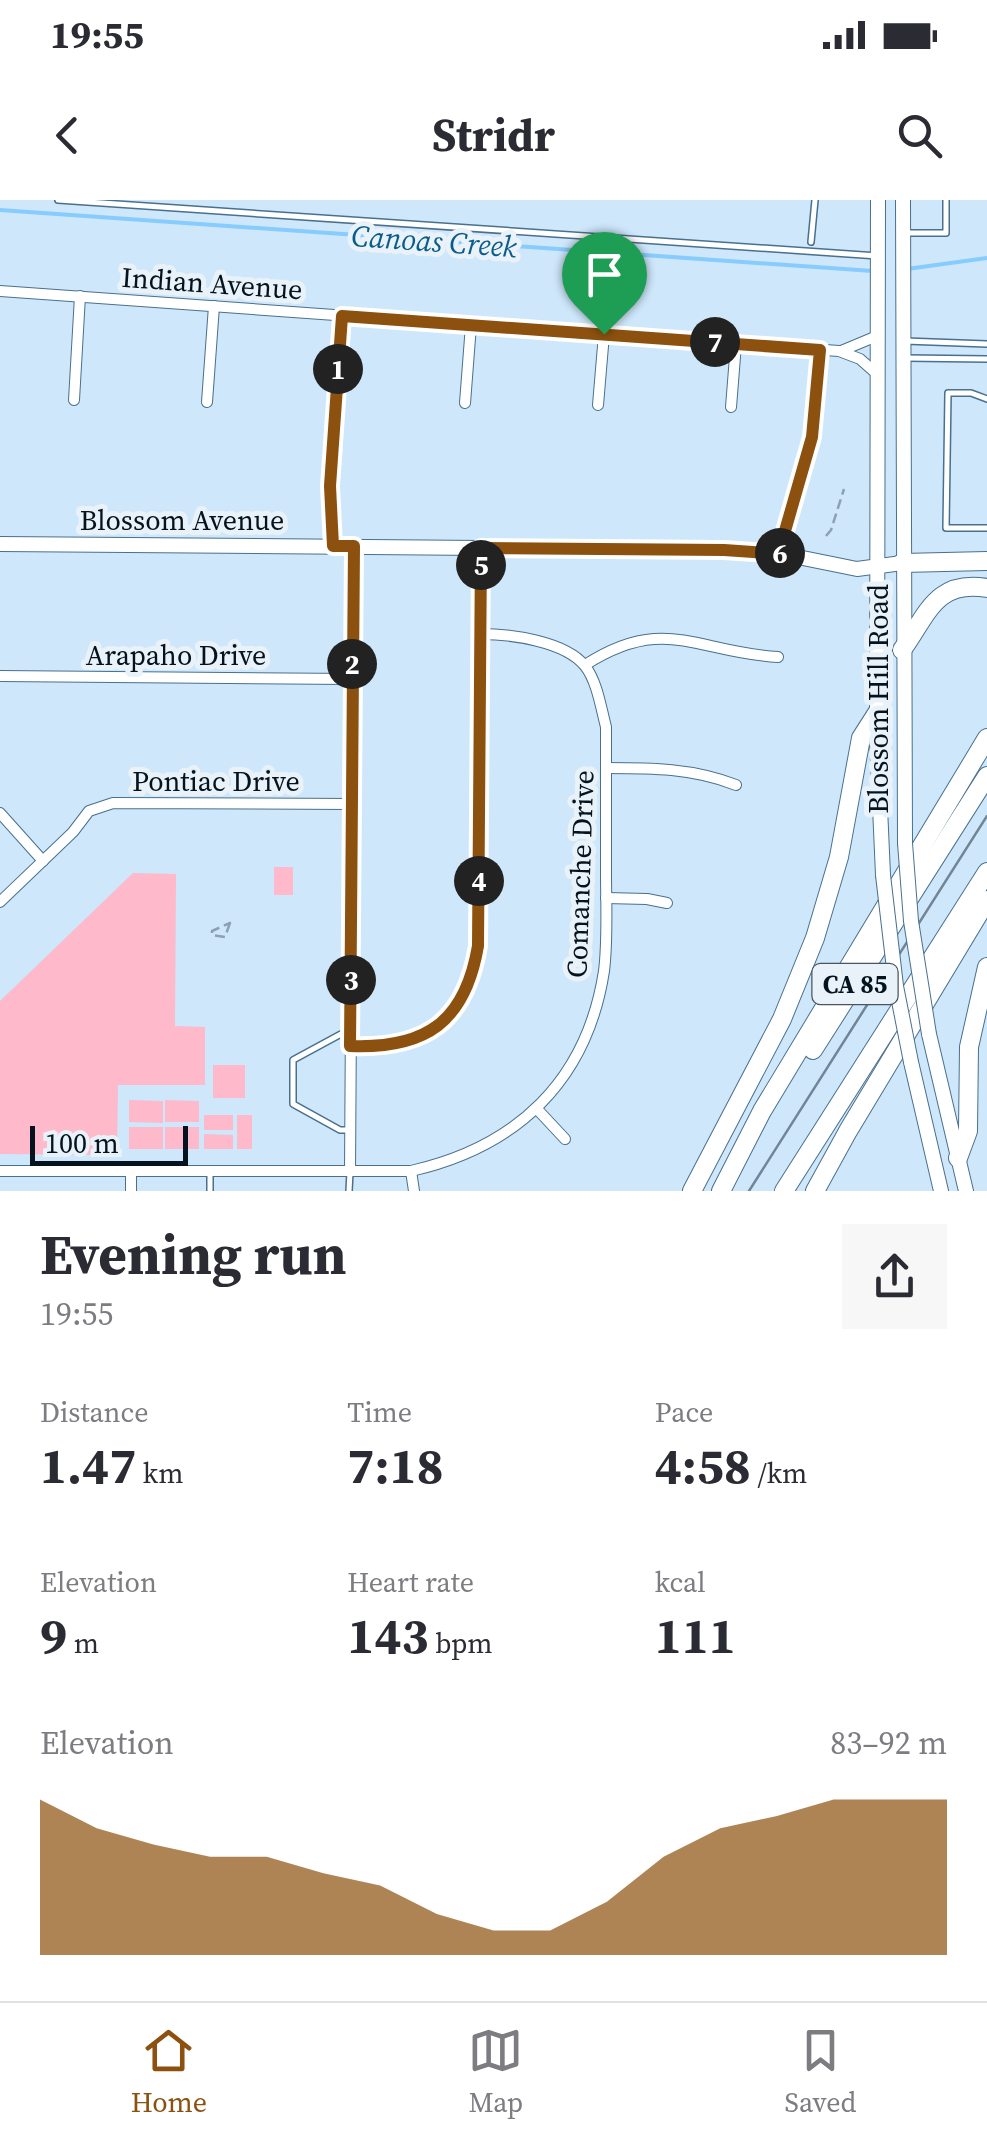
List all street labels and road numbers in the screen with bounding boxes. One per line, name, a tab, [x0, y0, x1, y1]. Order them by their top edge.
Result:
street label: Indian Avenue	[120, 258, 304, 308]
street label: Blossom Avenue	[80, 501, 284, 539]
street label: Blossom Hill Road	[859, 584, 897, 814]
street label: Arapaho Drive	[86, 636, 266, 674]
street label: Pontiac Drive	[132, 762, 300, 800]
street label: Comanche Drive	[557, 769, 603, 979]
road number: CA 85	[812, 964, 898, 1004]

